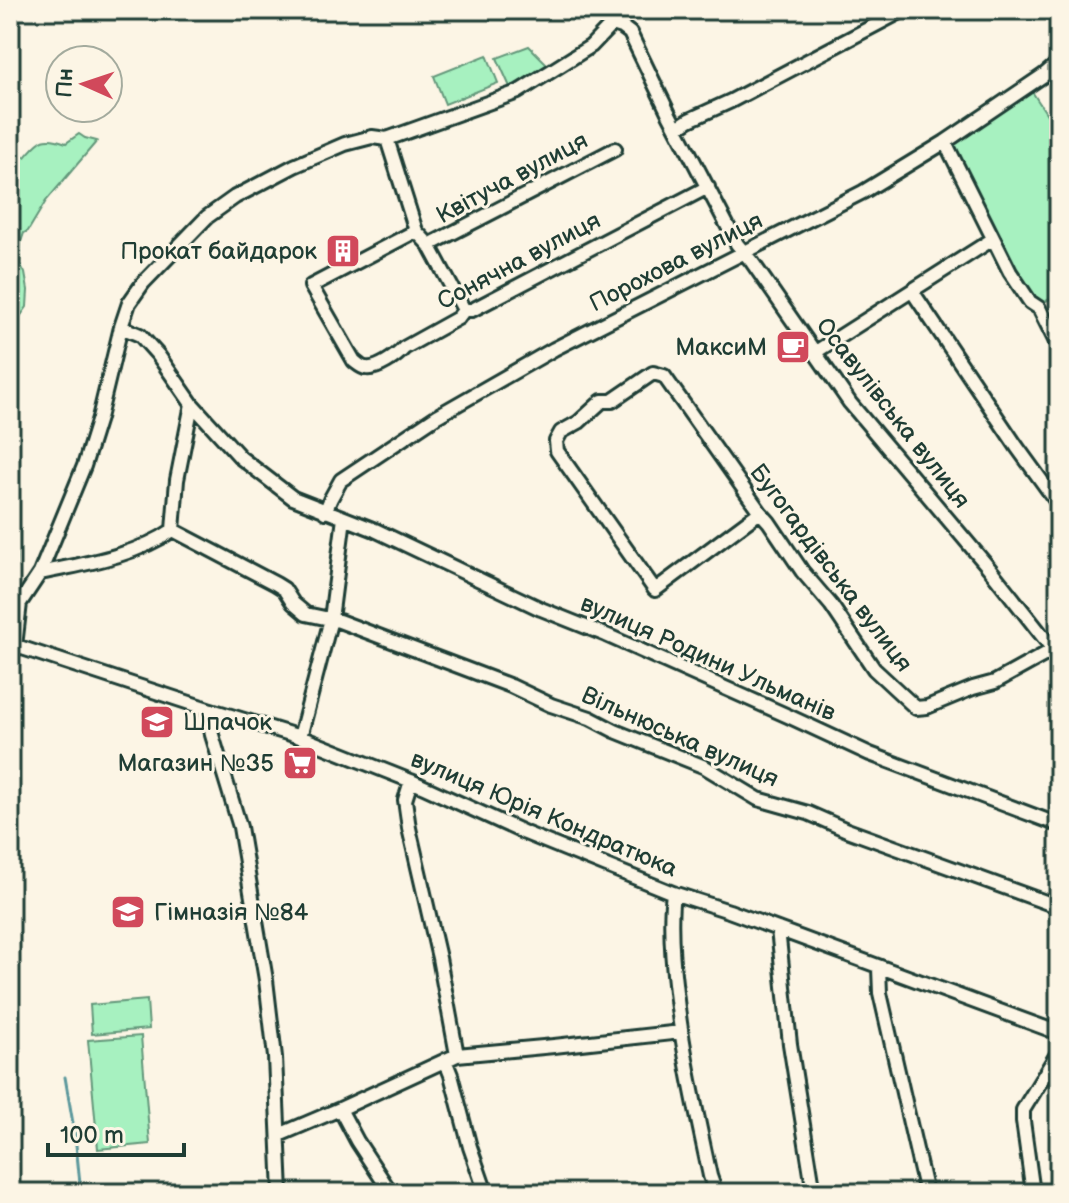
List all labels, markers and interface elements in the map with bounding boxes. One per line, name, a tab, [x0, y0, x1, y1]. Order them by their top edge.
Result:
north arrow	[44, 44, 124, 124]
text: Пн	[51, 68, 80, 98]
street label: Квітуча вулиця	[431, 126, 593, 230]
street label: Сонячна вулиця	[433, 206, 605, 316]
street label: Порохова вулиця	[584, 206, 768, 318]
building icon: Прокат байдарок	[324, 232, 362, 270]
place label: Прокат байдарок	[120, 237, 317, 266]
street label: Осавулівська вулиця	[810, 312, 976, 514]
cafe icon: МаксиМ	[774, 328, 812, 366]
place label: МаксиМ	[675, 333, 767, 362]
street label: Бугогардівська вулиця	[743, 458, 919, 678]
street label: вулиця Родини Ульманів	[576, 589, 840, 728]
street label: Вільнюська вулиця	[577, 680, 783, 794]
school or university icon: Шпачок	[138, 703, 176, 741]
place label: Шпачок	[183, 708, 272, 737]
supermarket icon: Магазин №35	[281, 744, 319, 782]
street label: вулиця Юрія Кондратюка	[406, 745, 682, 883]
place label: Магазин №35	[118, 749, 274, 778]
school or university icon: Гімназія №84	[109, 893, 147, 931]
place label: Гімназія №84	[154, 898, 309, 927]
scale bar	[48, 1107, 184, 1157]
text: 100 m	[60, 1121, 124, 1150]

